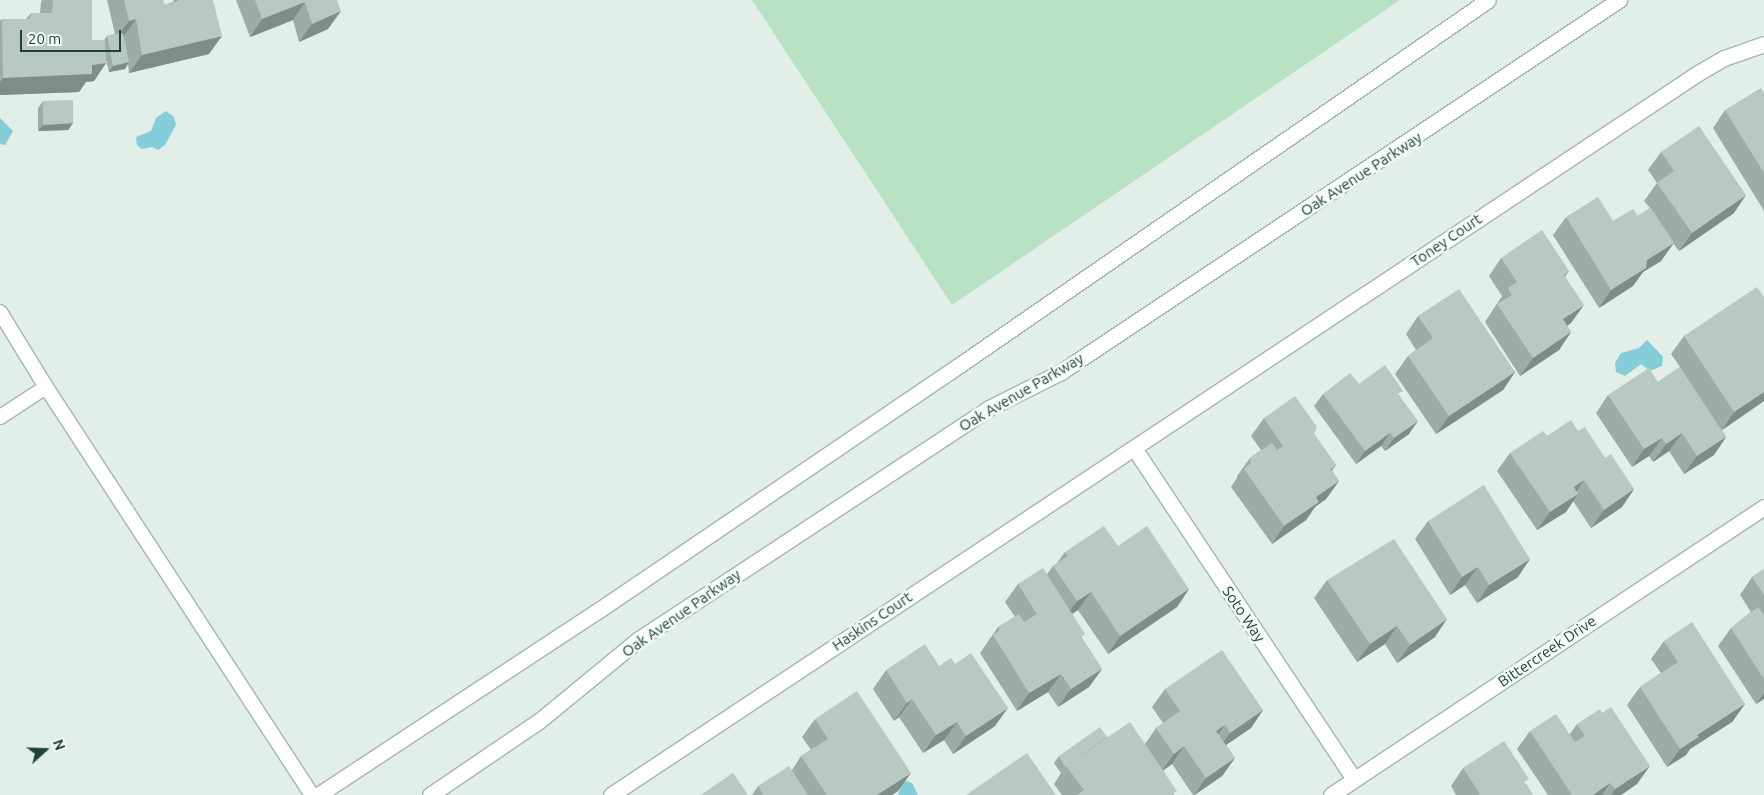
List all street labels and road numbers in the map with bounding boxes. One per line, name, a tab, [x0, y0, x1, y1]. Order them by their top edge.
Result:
street label: Oak Avenue Parkway	[1297, 128, 1425, 220]
street label: Toney Court	[1407, 210, 1485, 270]
street label: Oak Avenue Parkway	[956, 349, 1086, 435]
street label: Oak Avenue Parkway	[618, 565, 744, 661]
street label: Soto Way	[1219, 583, 1269, 645]
street label: Haskins Court	[829, 588, 915, 654]
street label: Bittercreek Drive	[1494, 612, 1600, 690]

